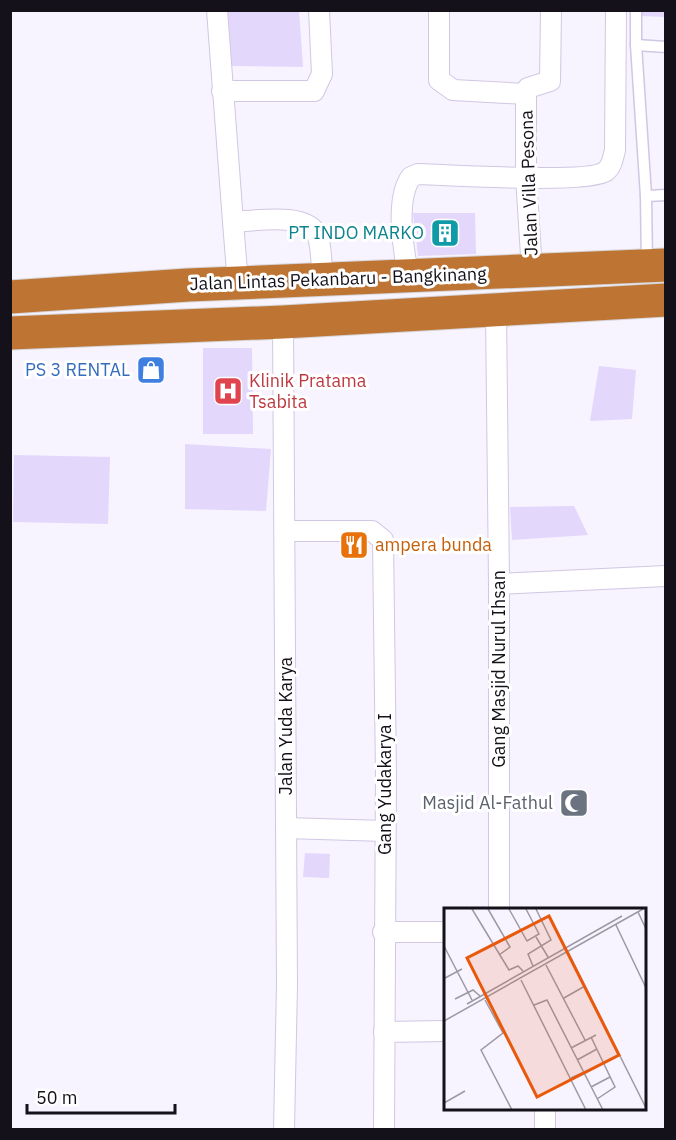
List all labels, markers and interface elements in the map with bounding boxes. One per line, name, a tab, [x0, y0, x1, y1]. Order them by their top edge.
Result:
street label: Jalan Villa Pesona	[514, 109, 543, 256]
building icon: PT INDO MARKO	[429, 217, 461, 249]
place label: PT INDO MARKO	[288, 221, 424, 244]
street label: Jalan Lintas Pekanbaru - Bangkinang	[189, 262, 487, 295]
shop icon: PS 3 RENTAL	[135, 354, 167, 386]
place label: PS 3 RENTAL	[25, 358, 130, 381]
place label: Klinik Pratama Tsabita	[249, 369, 367, 413]
hospital icon: Klinik Pratama Tsabita	[212, 375, 244, 407]
restaurant icon: ampera bunda	[338, 529, 370, 561]
place label: ampera bunda	[375, 533, 492, 556]
street label: Gang Masjid Nurul Ihsan	[487, 570, 510, 768]
street label: Jalan Yuda Karya	[274, 656, 297, 795]
street label: Gang Yudakarya I	[373, 713, 396, 855]
mosque icon: Masjid Al-Fathul	[558, 787, 590, 819]
place label: Masjid Al-Fathul	[422, 791, 553, 814]
inset map	[444, 908, 646, 1110]
scale bar	[27, 1077, 176, 1115]
text: 50 m	[36, 1086, 78, 1109]

